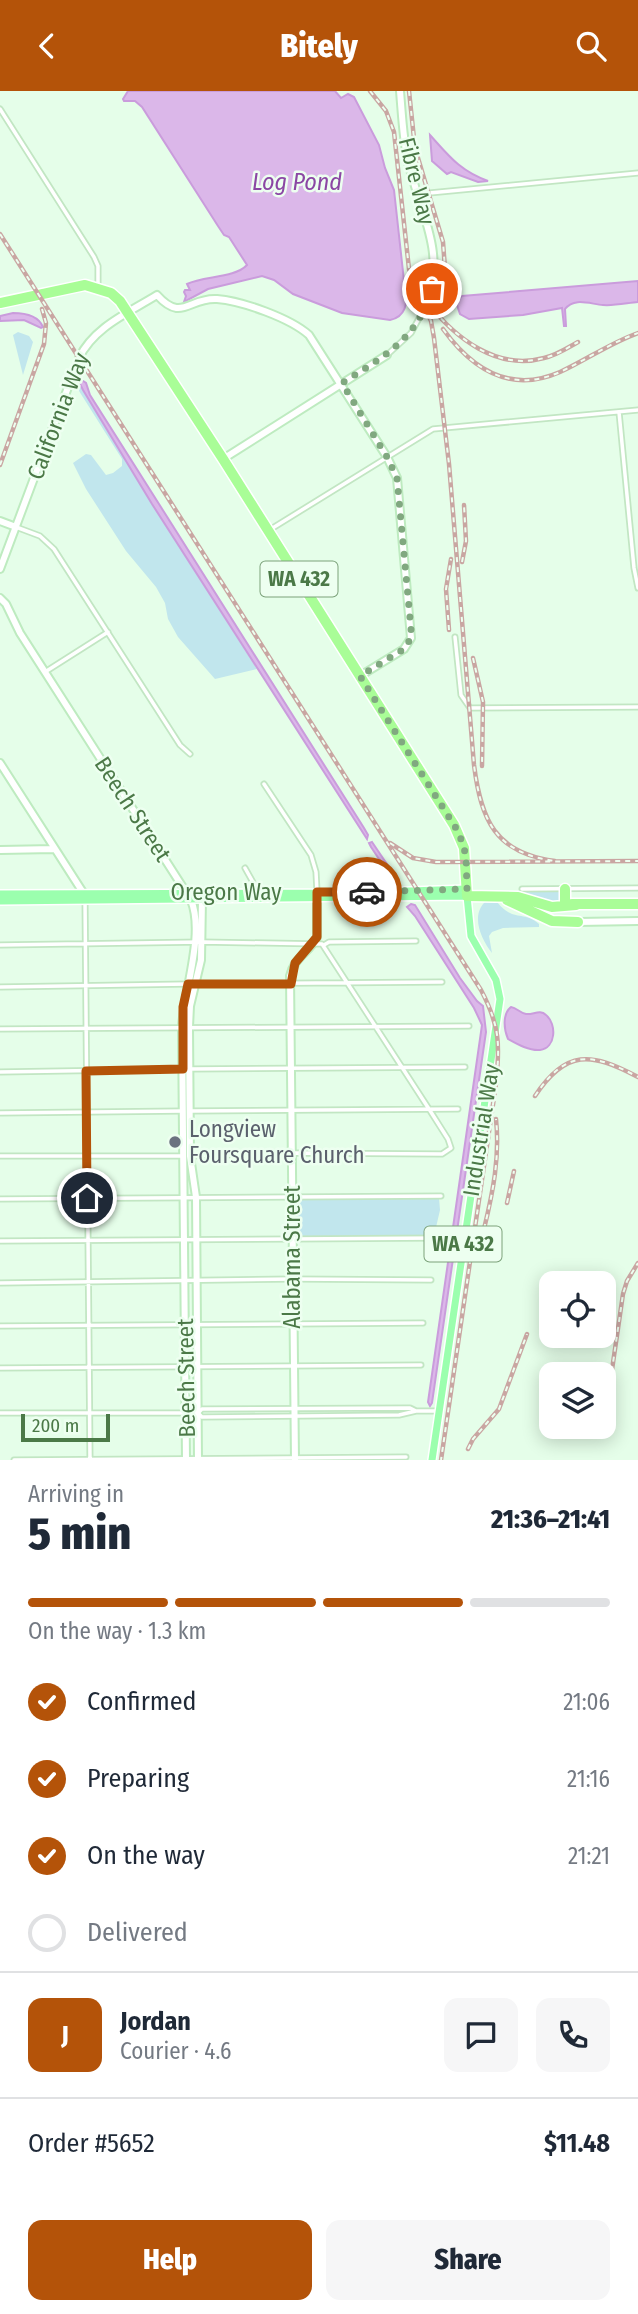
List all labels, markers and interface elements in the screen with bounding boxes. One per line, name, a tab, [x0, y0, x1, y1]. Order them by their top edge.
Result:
icon: back	[28, 27, 66, 65]
text: Bitely	[280, 27, 358, 65]
icon: search	[572, 27, 610, 65]
street label: Fibre Way	[393, 134, 442, 228]
water label: Log Pond	[252, 168, 342, 196]
pin	[402, 259, 462, 319]
icon: bag	[413, 270, 451, 308]
street label: California Way	[21, 348, 95, 483]
road number: WA 432	[260, 561, 338, 596]
street label: Beech Street	[89, 751, 177, 867]
courier	[332, 857, 402, 927]
icon: car	[348, 873, 386, 911]
street label: Oregon Way	[171, 878, 282, 906]
street label: Industrial Way	[457, 1061, 505, 1198]
place label: Longview Foursquare Church	[189, 1115, 365, 1169]
marker: Longview Foursquare Church	[167, 1134, 183, 1150]
pin	[57, 1168, 117, 1228]
icon: home	[68, 1179, 106, 1217]
street label: Alabama Street	[278, 1185, 306, 1329]
road number: WA 432	[424, 1227, 502, 1261]
map controls	[539, 1271, 616, 1439]
button: locate	[539, 1271, 616, 1348]
street label: Beech Street	[171, 1318, 201, 1438]
button: layers	[539, 1362, 616, 1439]
scale bar	[21, 1411, 110, 1443]
text: 200 m	[32, 1414, 79, 1437]
text: Arriving in	[28, 1480, 124, 1508]
text: 21:36–21:41	[491, 1504, 610, 1535]
text: 5 min	[28, 1506, 131, 1561]
text: On the way · 1.3 km	[28, 1617, 206, 1645]
icon: check	[28, 1683, 66, 1721]
text: Confirmed	[87, 1686, 197, 1717]
text: 21:06	[563, 1688, 610, 1716]
icon: check	[28, 1760, 66, 1798]
text: Preparing	[87, 1763, 189, 1794]
text: 21:16	[567, 1765, 610, 1793]
icon: check	[28, 1837, 66, 1875]
text: On the way	[87, 1840, 205, 1871]
text: 21:21	[568, 1842, 610, 1870]
text: Delivered	[87, 1917, 188, 1948]
button: chat	[444, 1998, 518, 2072]
button: phone	[536, 1998, 610, 2072]
text: Jordan	[120, 2006, 191, 2037]
text: J	[61, 2020, 69, 2051]
text: Courier · 4.6	[120, 2037, 231, 2065]
text: Order #5652	[28, 2128, 155, 2159]
text: $11.48	[544, 2128, 610, 2159]
button: Help	[28, 2220, 312, 2300]
button: Share	[326, 2220, 610, 2300]

